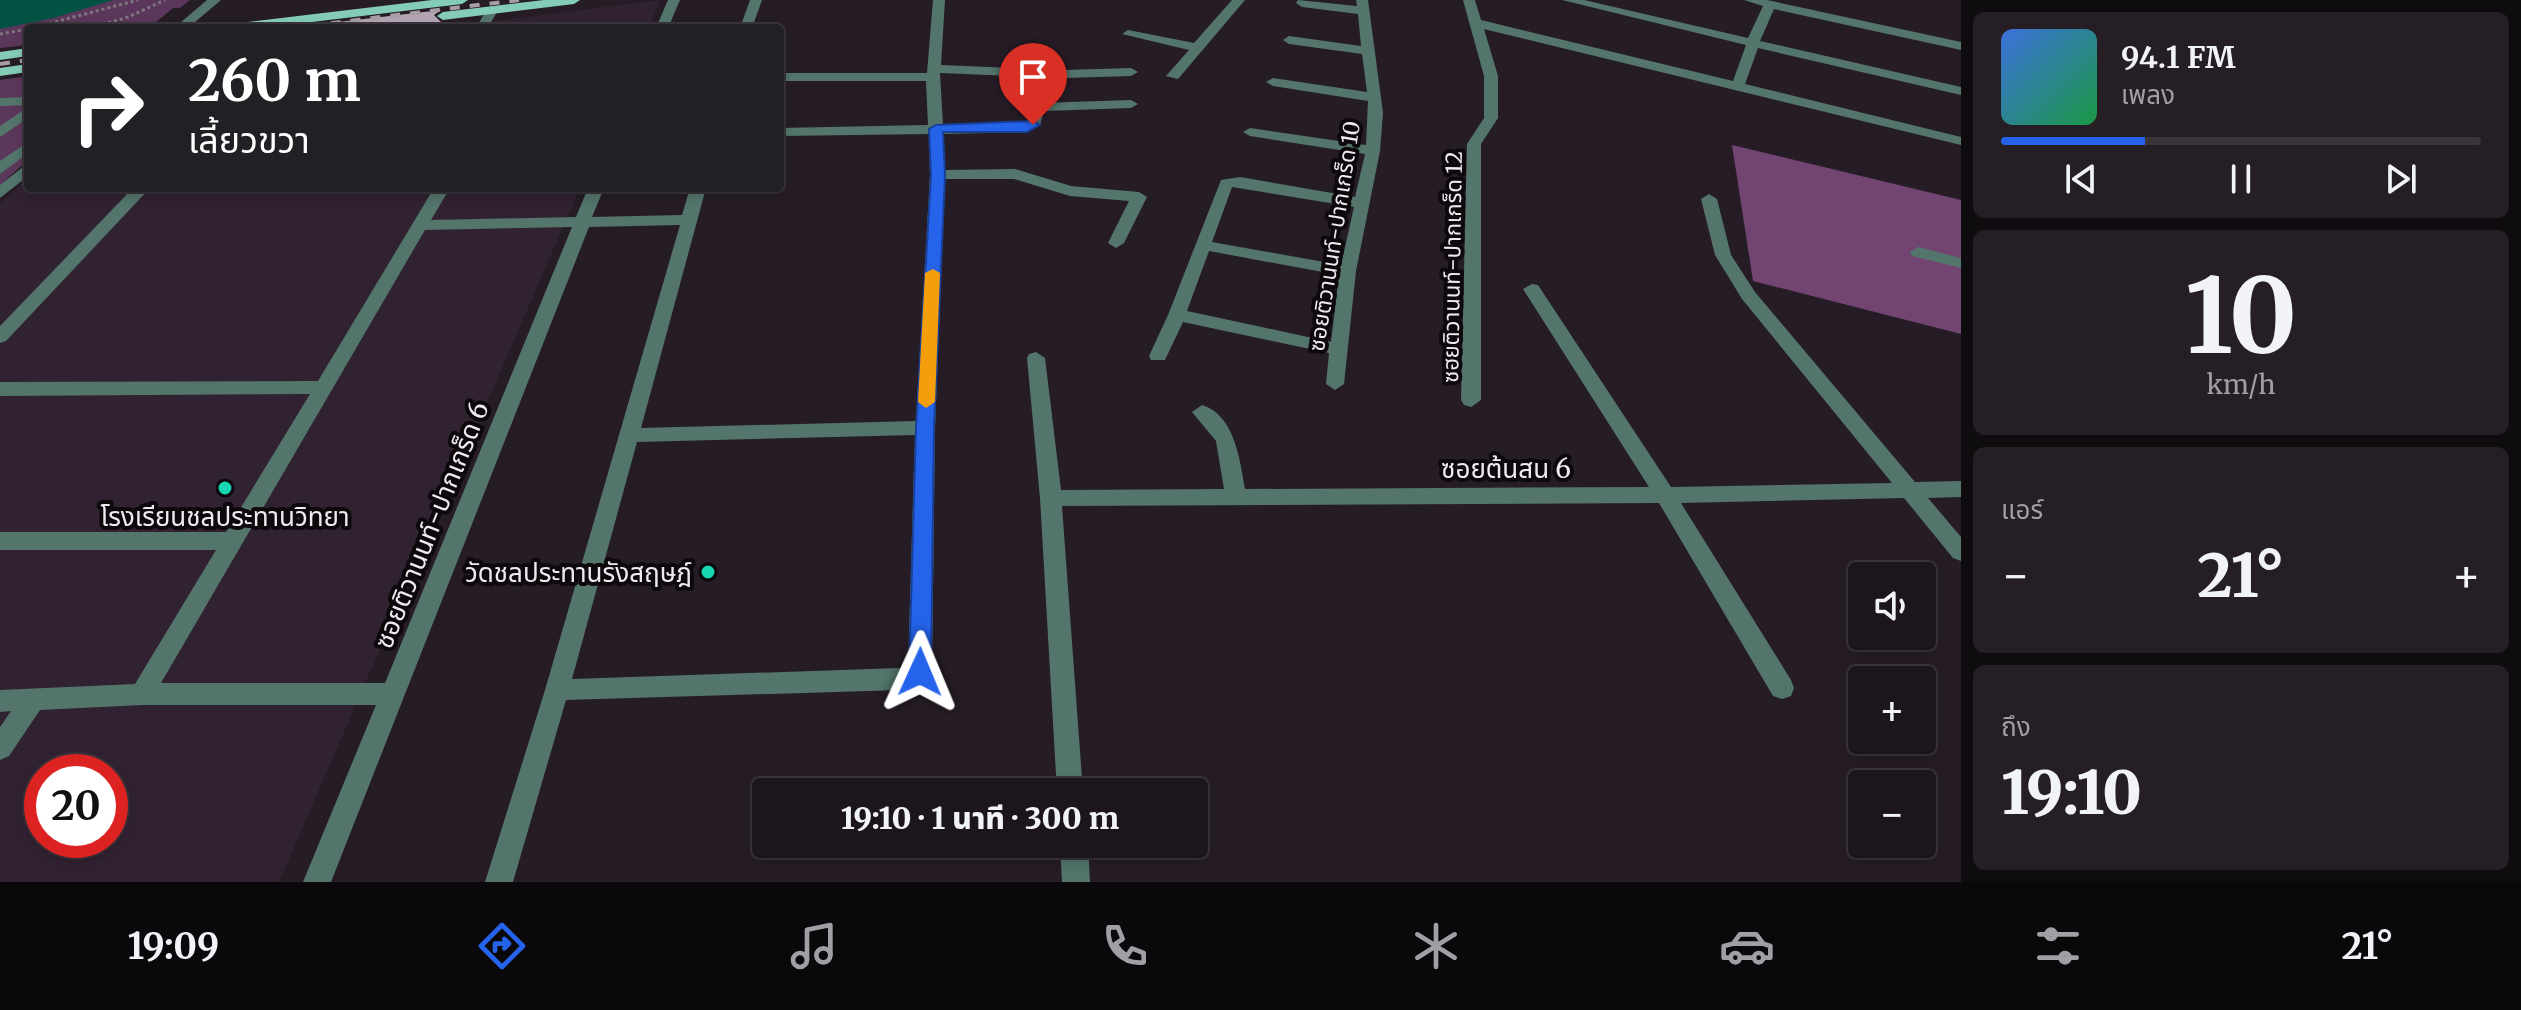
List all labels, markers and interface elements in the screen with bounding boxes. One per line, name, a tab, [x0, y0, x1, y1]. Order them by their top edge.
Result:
text: 94.1 FM	[2121, 38, 2236, 76]
pin	[999, 43, 1067, 125]
text: 260 m	[188, 46, 361, 116]
icon: arrive	[1011, 55, 1055, 99]
icon: right	[56, 56, 160, 160]
text: เพลง	[2121, 78, 2175, 111]
text: เลี้ยวขวา	[188, 118, 310, 163]
street label: ซอยติวานนท์-ปากเกร็ด 10	[1302, 119, 1366, 353]
street label: ซฮยติวานนท์-ปากเกร็ด 12	[1436, 151, 1468, 383]
icon: previous	[2059, 157, 2103, 201]
icon: pause	[2219, 157, 2263, 201]
icon: next	[2379, 157, 2423, 201]
text: 10	[2185, 251, 2297, 381]
text: km/h	[2207, 368, 2275, 401]
street label: ซอยติวานนท์-ปากเกร็ด 6	[366, 397, 496, 653]
street label: ซอยต้นสน 6	[1441, 452, 1571, 485]
marker: โรงเรียนชลประทานวิทยา	[216, 479, 234, 497]
text: แอร์	[2001, 493, 2043, 526]
place label: โรงเรียนชลประทานวิทยา	[100, 500, 350, 533]
text: 21°	[2197, 538, 2285, 613]
text: −	[2001, 548, 2030, 603]
text: +	[2452, 548, 2481, 603]
place label: วัดชลประทานรังสฤษฎ์	[465, 556, 692, 589]
map controls	[1848, 562, 1936, 858]
button: sound	[1848, 562, 1936, 650]
marker: วัดชลประทานรังสฤษฎ์	[699, 563, 717, 581]
position arrow	[878, 630, 962, 714]
button: +	[1848, 666, 1936, 754]
text: ถึง	[2001, 710, 2031, 743]
speed limit sign: 20	[24, 754, 128, 858]
text: 19:10	[2001, 755, 2142, 830]
button: −	[1848, 770, 1936, 858]
text: 19:10 · 1 นาที · 300 m	[841, 799, 1119, 837]
icon: directions	[474, 918, 530, 974]
icon: music	[786, 918, 842, 974]
icon: phone	[1097, 918, 1153, 974]
icon: climate	[1408, 918, 1464, 974]
icon: car	[1719, 918, 1775, 974]
icon: filters	[2030, 918, 2086, 974]
text: 19:09	[128, 924, 219, 969]
text: 21°	[2341, 924, 2393, 969]

